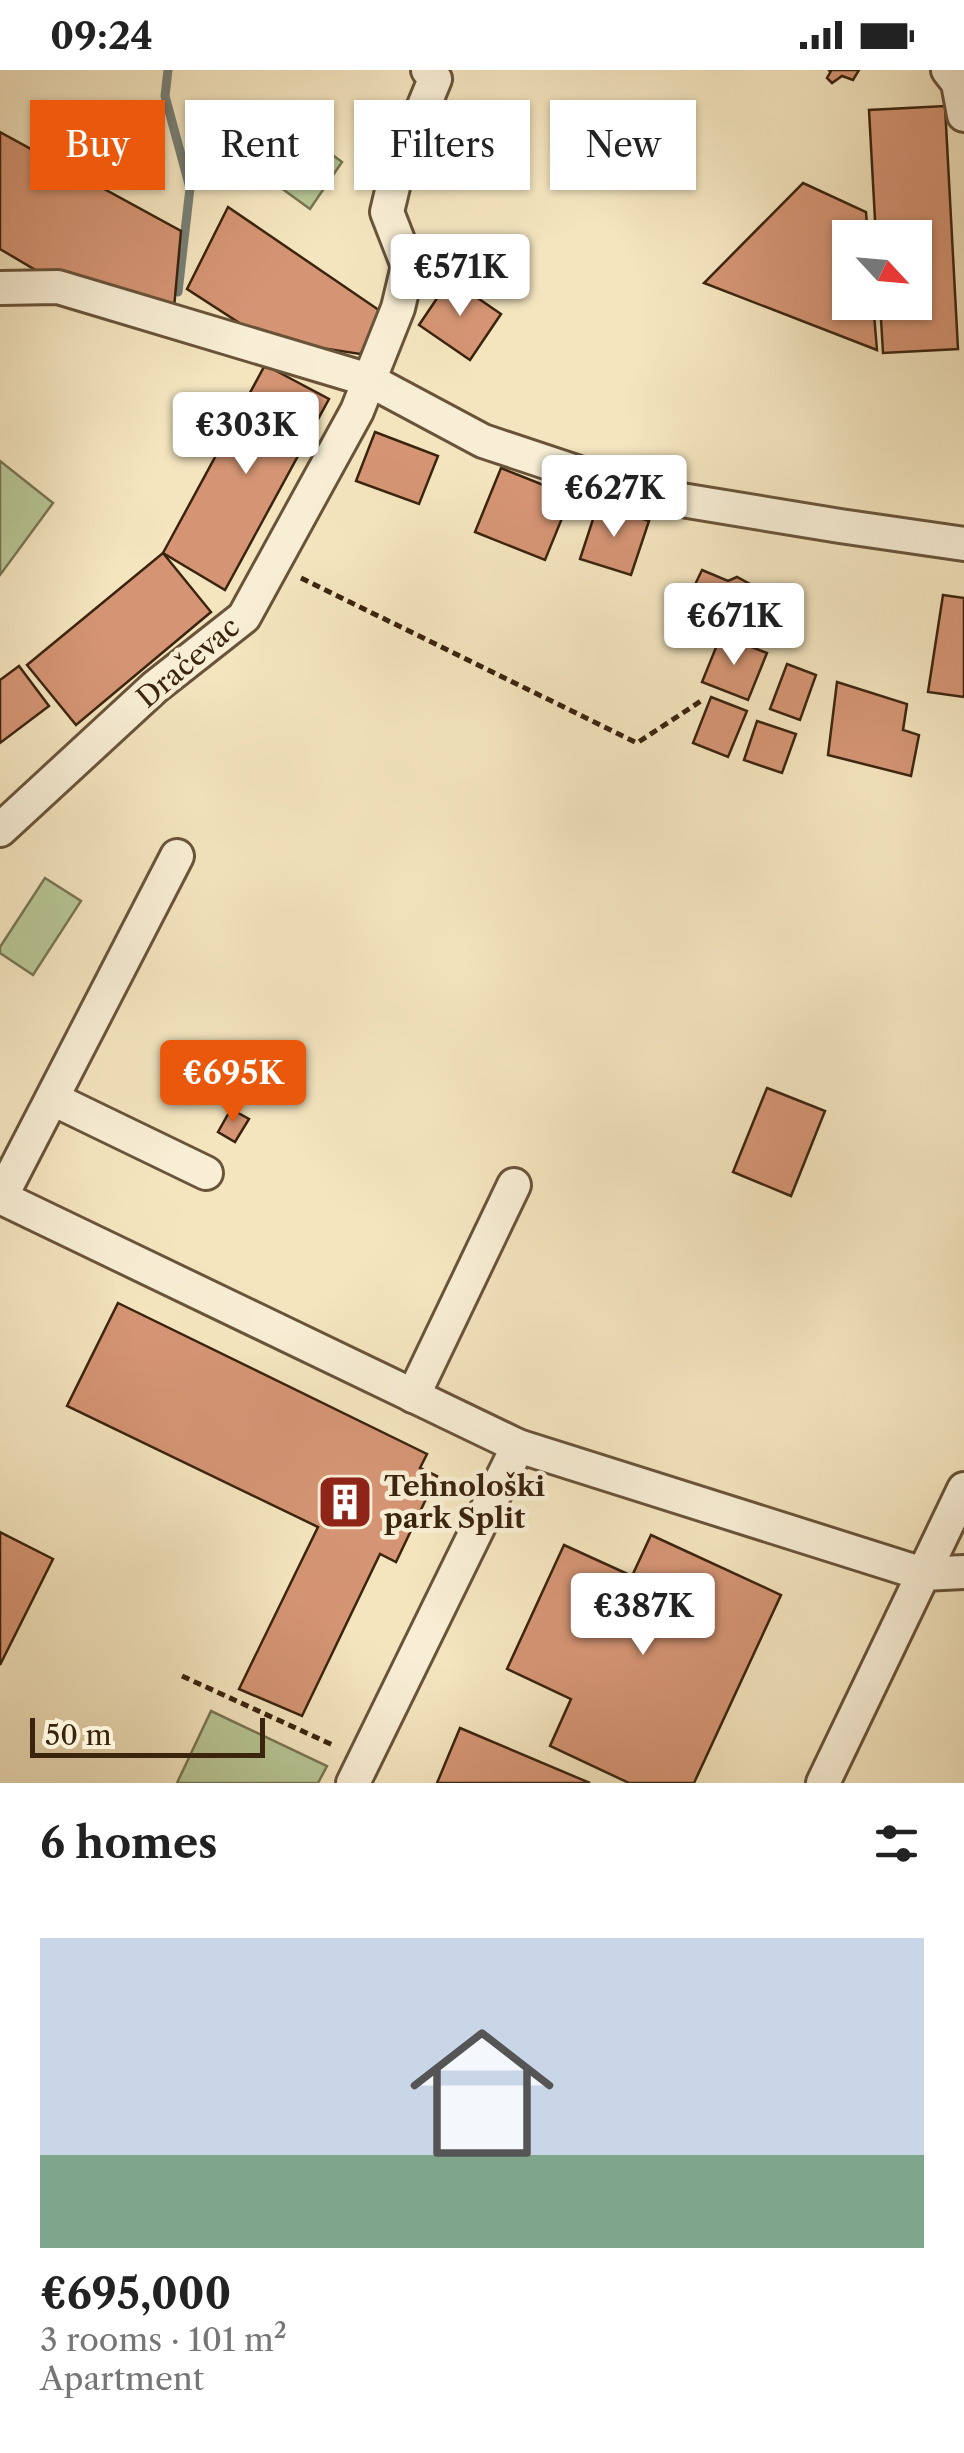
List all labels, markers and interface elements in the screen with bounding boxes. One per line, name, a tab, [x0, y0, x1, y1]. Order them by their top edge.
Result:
text: 09:24	[50, 12, 153, 59]
chip: Buy	[30, 100, 165, 190]
chip: Rent	[185, 100, 334, 190]
chip: Filters	[354, 100, 530, 190]
chip: New	[550, 100, 696, 190]
north arrow	[832, 220, 932, 320]
map controls	[832, 220, 932, 320]
pin: €571K	[390, 234, 530, 319]
text: €571K	[413, 247, 507, 286]
pin: €303K	[176, 392, 316, 477]
text: €303K	[195, 405, 297, 444]
pin: €627K	[544, 455, 684, 540]
text: €627K	[564, 468, 664, 507]
pin: €671K	[664, 583, 804, 668]
text: €671K	[686, 596, 782, 635]
street label: Dračevac	[130, 609, 246, 715]
pin: €695K	[163, 1040, 303, 1125]
text: €695K	[182, 1053, 284, 1092]
place label: Tehnološki park Split	[384, 1469, 545, 1535]
building icon: Tehnološki park Split	[315, 1472, 375, 1532]
pin: €387K	[573, 1573, 713, 1658]
text: €387K	[593, 1586, 693, 1625]
scale bar	[30, 1713, 265, 1758]
text: 50 m	[45, 1718, 112, 1752]
icon: filters	[869, 1816, 924, 1871]
text: 6 homes	[40, 1817, 218, 1869]
icon: home	[392, 2003, 572, 2183]
text: €695,000	[40, 2268, 231, 2320]
text: 3 rooms · 101 m²	[40, 2320, 287, 2359]
text: Apartment	[40, 2359, 204, 2398]

